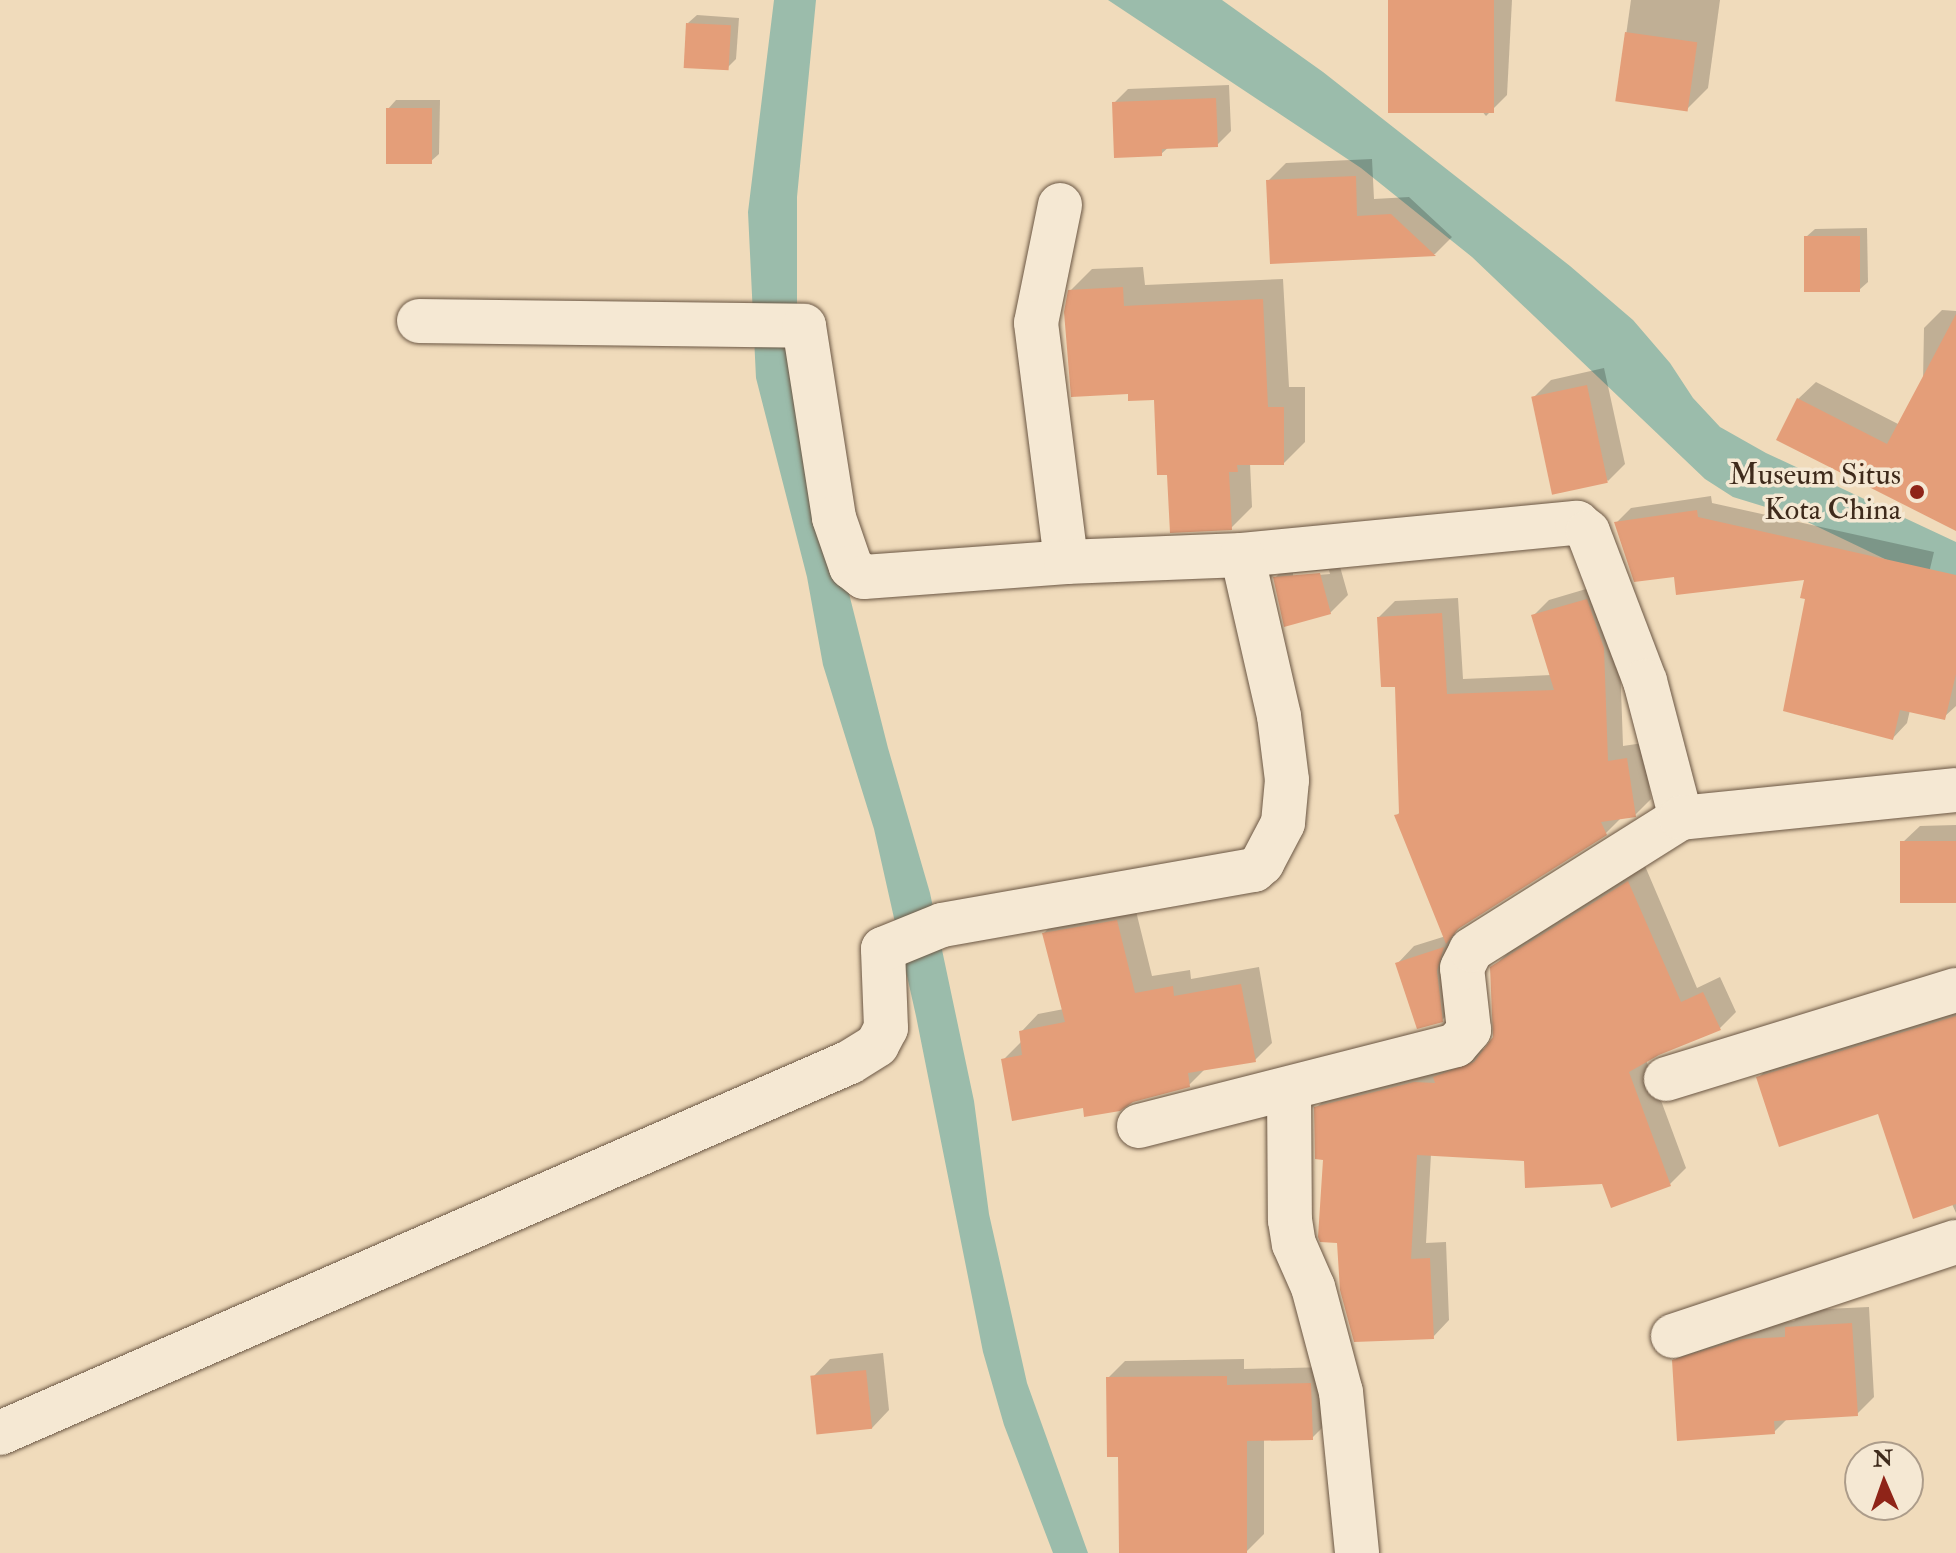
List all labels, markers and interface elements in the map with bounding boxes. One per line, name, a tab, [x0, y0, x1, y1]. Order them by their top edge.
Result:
place label: Museum Situs Kota China	[1729, 457, 1901, 528]
marker: Museum Situs Kota China	[1908, 483, 1926, 501]
north arrow	[1844, 1441, 1924, 1521]
text: N	[1873, 1445, 1894, 1473]

